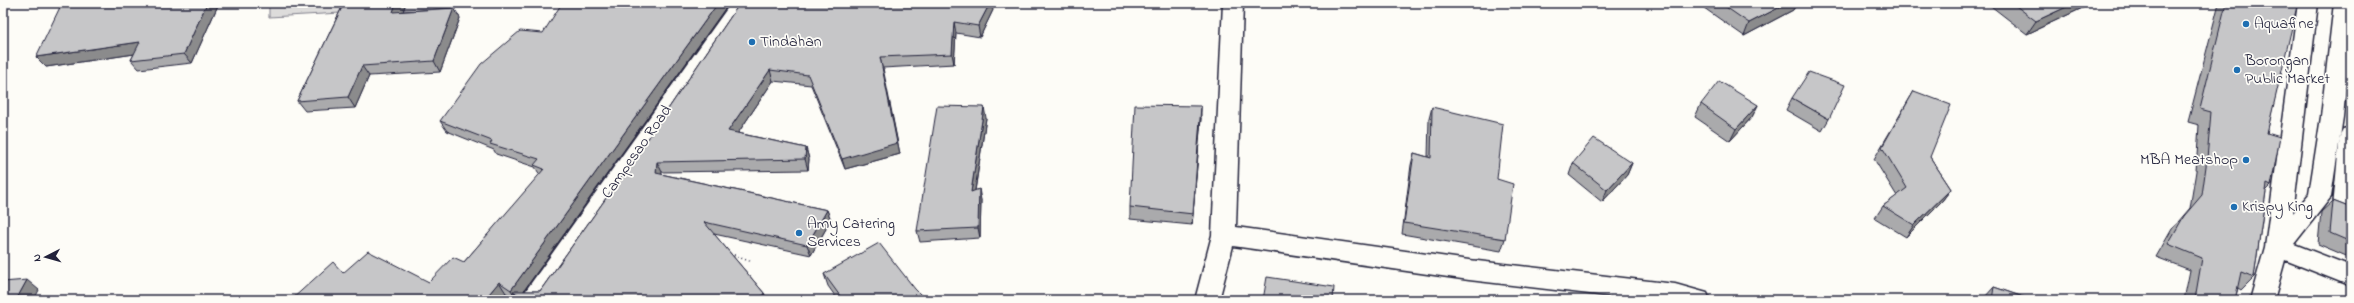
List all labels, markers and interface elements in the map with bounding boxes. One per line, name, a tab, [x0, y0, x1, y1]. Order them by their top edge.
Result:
place label: Aquafine	[2254, 12, 2314, 36]
marker: Aquafine	[2241, 19, 2251, 29]
place label: Tindahan	[760, 30, 822, 54]
marker: Tindahan	[747, 37, 757, 47]
place label: Borongan Public Market	[2244, 49, 2331, 91]
marker: Borongan Public Market	[2232, 65, 2242, 75]
street label: Campesao Road	[596, 100, 678, 204]
place label: MBA Meatshop	[2140, 148, 2238, 172]
marker: MBA Meatshop	[2241, 155, 2251, 165]
place label: Krispy King	[2242, 195, 2313, 219]
marker: Krispy King	[2229, 202, 2239, 212]
place label: Amy Catering Services	[807, 212, 895, 254]
marker: Amy Catering Services	[794, 228, 804, 238]
north arrow	[26, 237, 66, 277]
text: N	[29, 253, 45, 262]

